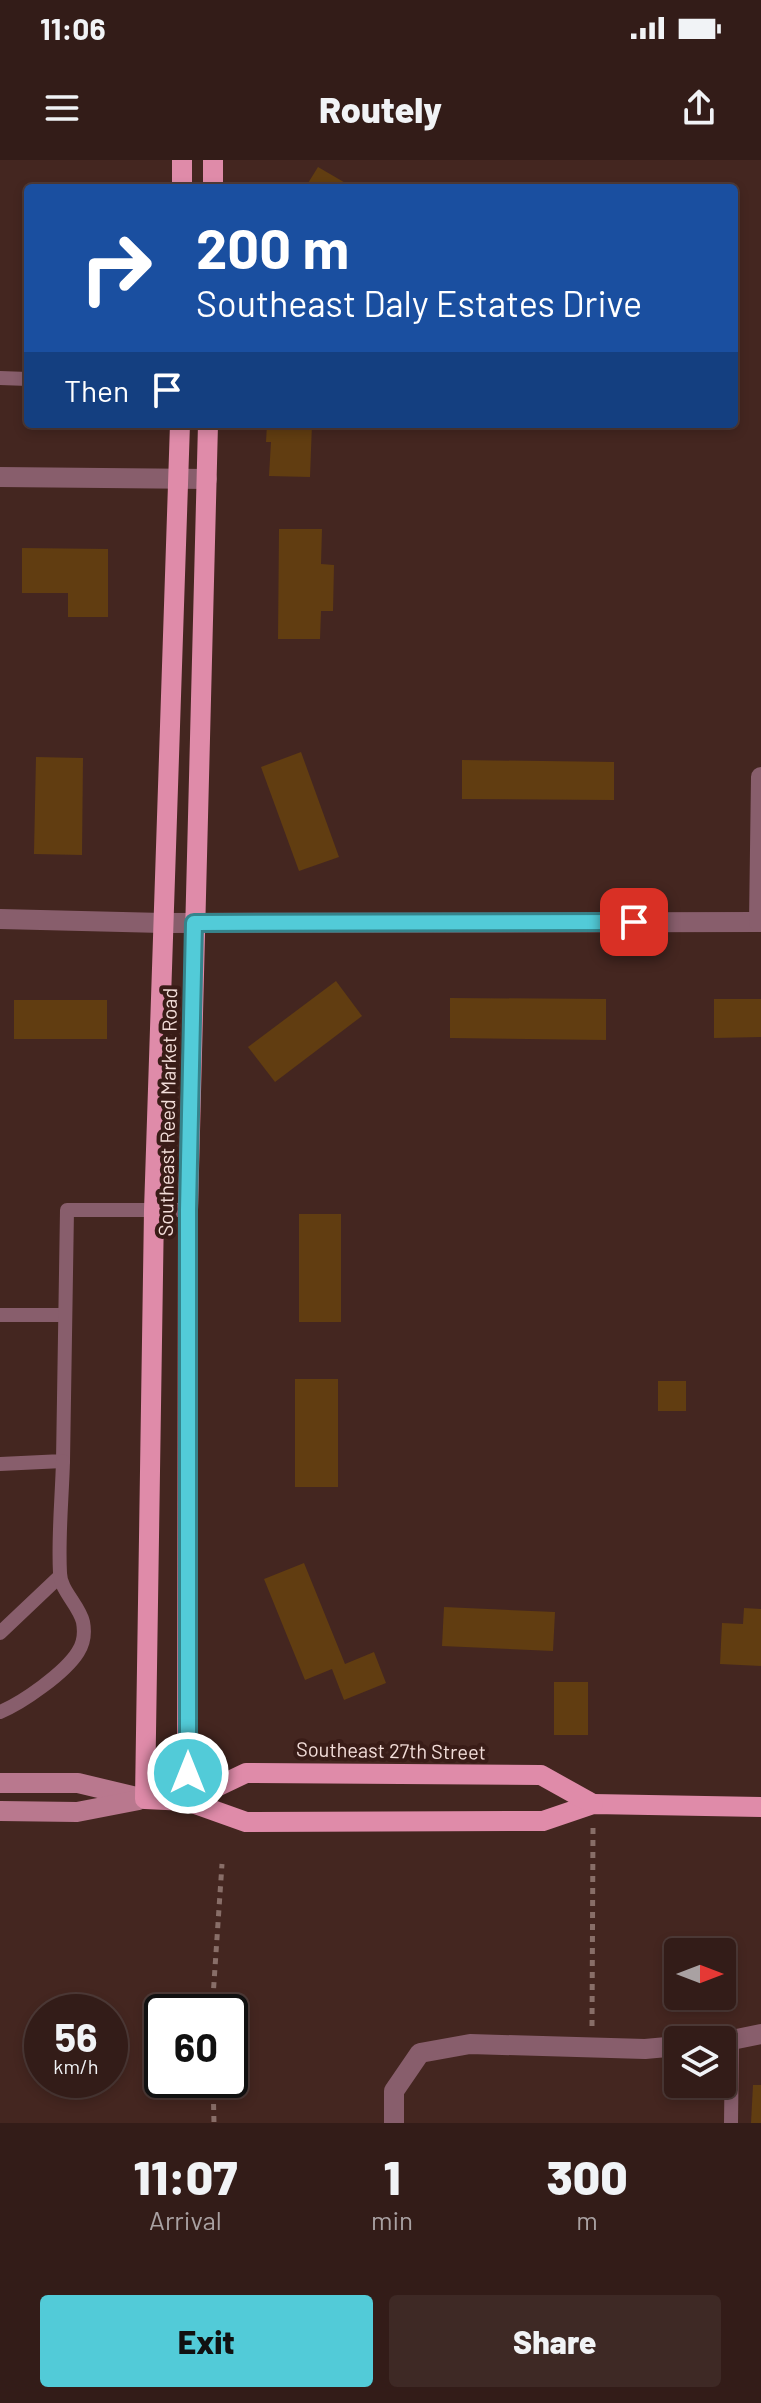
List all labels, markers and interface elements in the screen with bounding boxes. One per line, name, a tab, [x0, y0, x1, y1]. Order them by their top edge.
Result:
text: 11:06	[40, 10, 106, 46]
icon: menu	[40, 86, 84, 130]
icon: share	[677, 86, 721, 130]
text: Routely	[319, 87, 442, 130]
text: 200 m	[196, 213, 349, 280]
icon: right	[64, 216, 168, 320]
text: Southeast Daly Estates Drive	[196, 281, 642, 324]
icon: arrive	[145, 368, 189, 412]
text: Then	[64, 372, 129, 408]
pin	[600, 888, 668, 956]
icon: arrive	[612, 900, 656, 944]
street label: Southeast Reed Market Road	[153, 987, 181, 1237]
position arrow	[146, 1731, 230, 1815]
street label: Southeast 27th Street	[296, 1736, 486, 1764]
north arrow	[664, 1938, 736, 2010]
map controls	[664, 1938, 736, 2098]
speed limit sign: 60	[144, 1994, 248, 2098]
text: 56	[54, 2012, 98, 2060]
button: layers	[664, 2026, 736, 2098]
text: km/h	[53, 2054, 99, 2078]
text: 11:07	[133, 2147, 237, 2205]
text: 1	[383, 2147, 400, 2205]
text: 300	[546, 2147, 628, 2205]
text: Arrival	[149, 2204, 222, 2235]
text: min	[371, 2204, 413, 2235]
text: m	[576, 2204, 598, 2235]
button: Exit	[40, 2295, 373, 2387]
button: Share	[389, 2295, 721, 2387]

